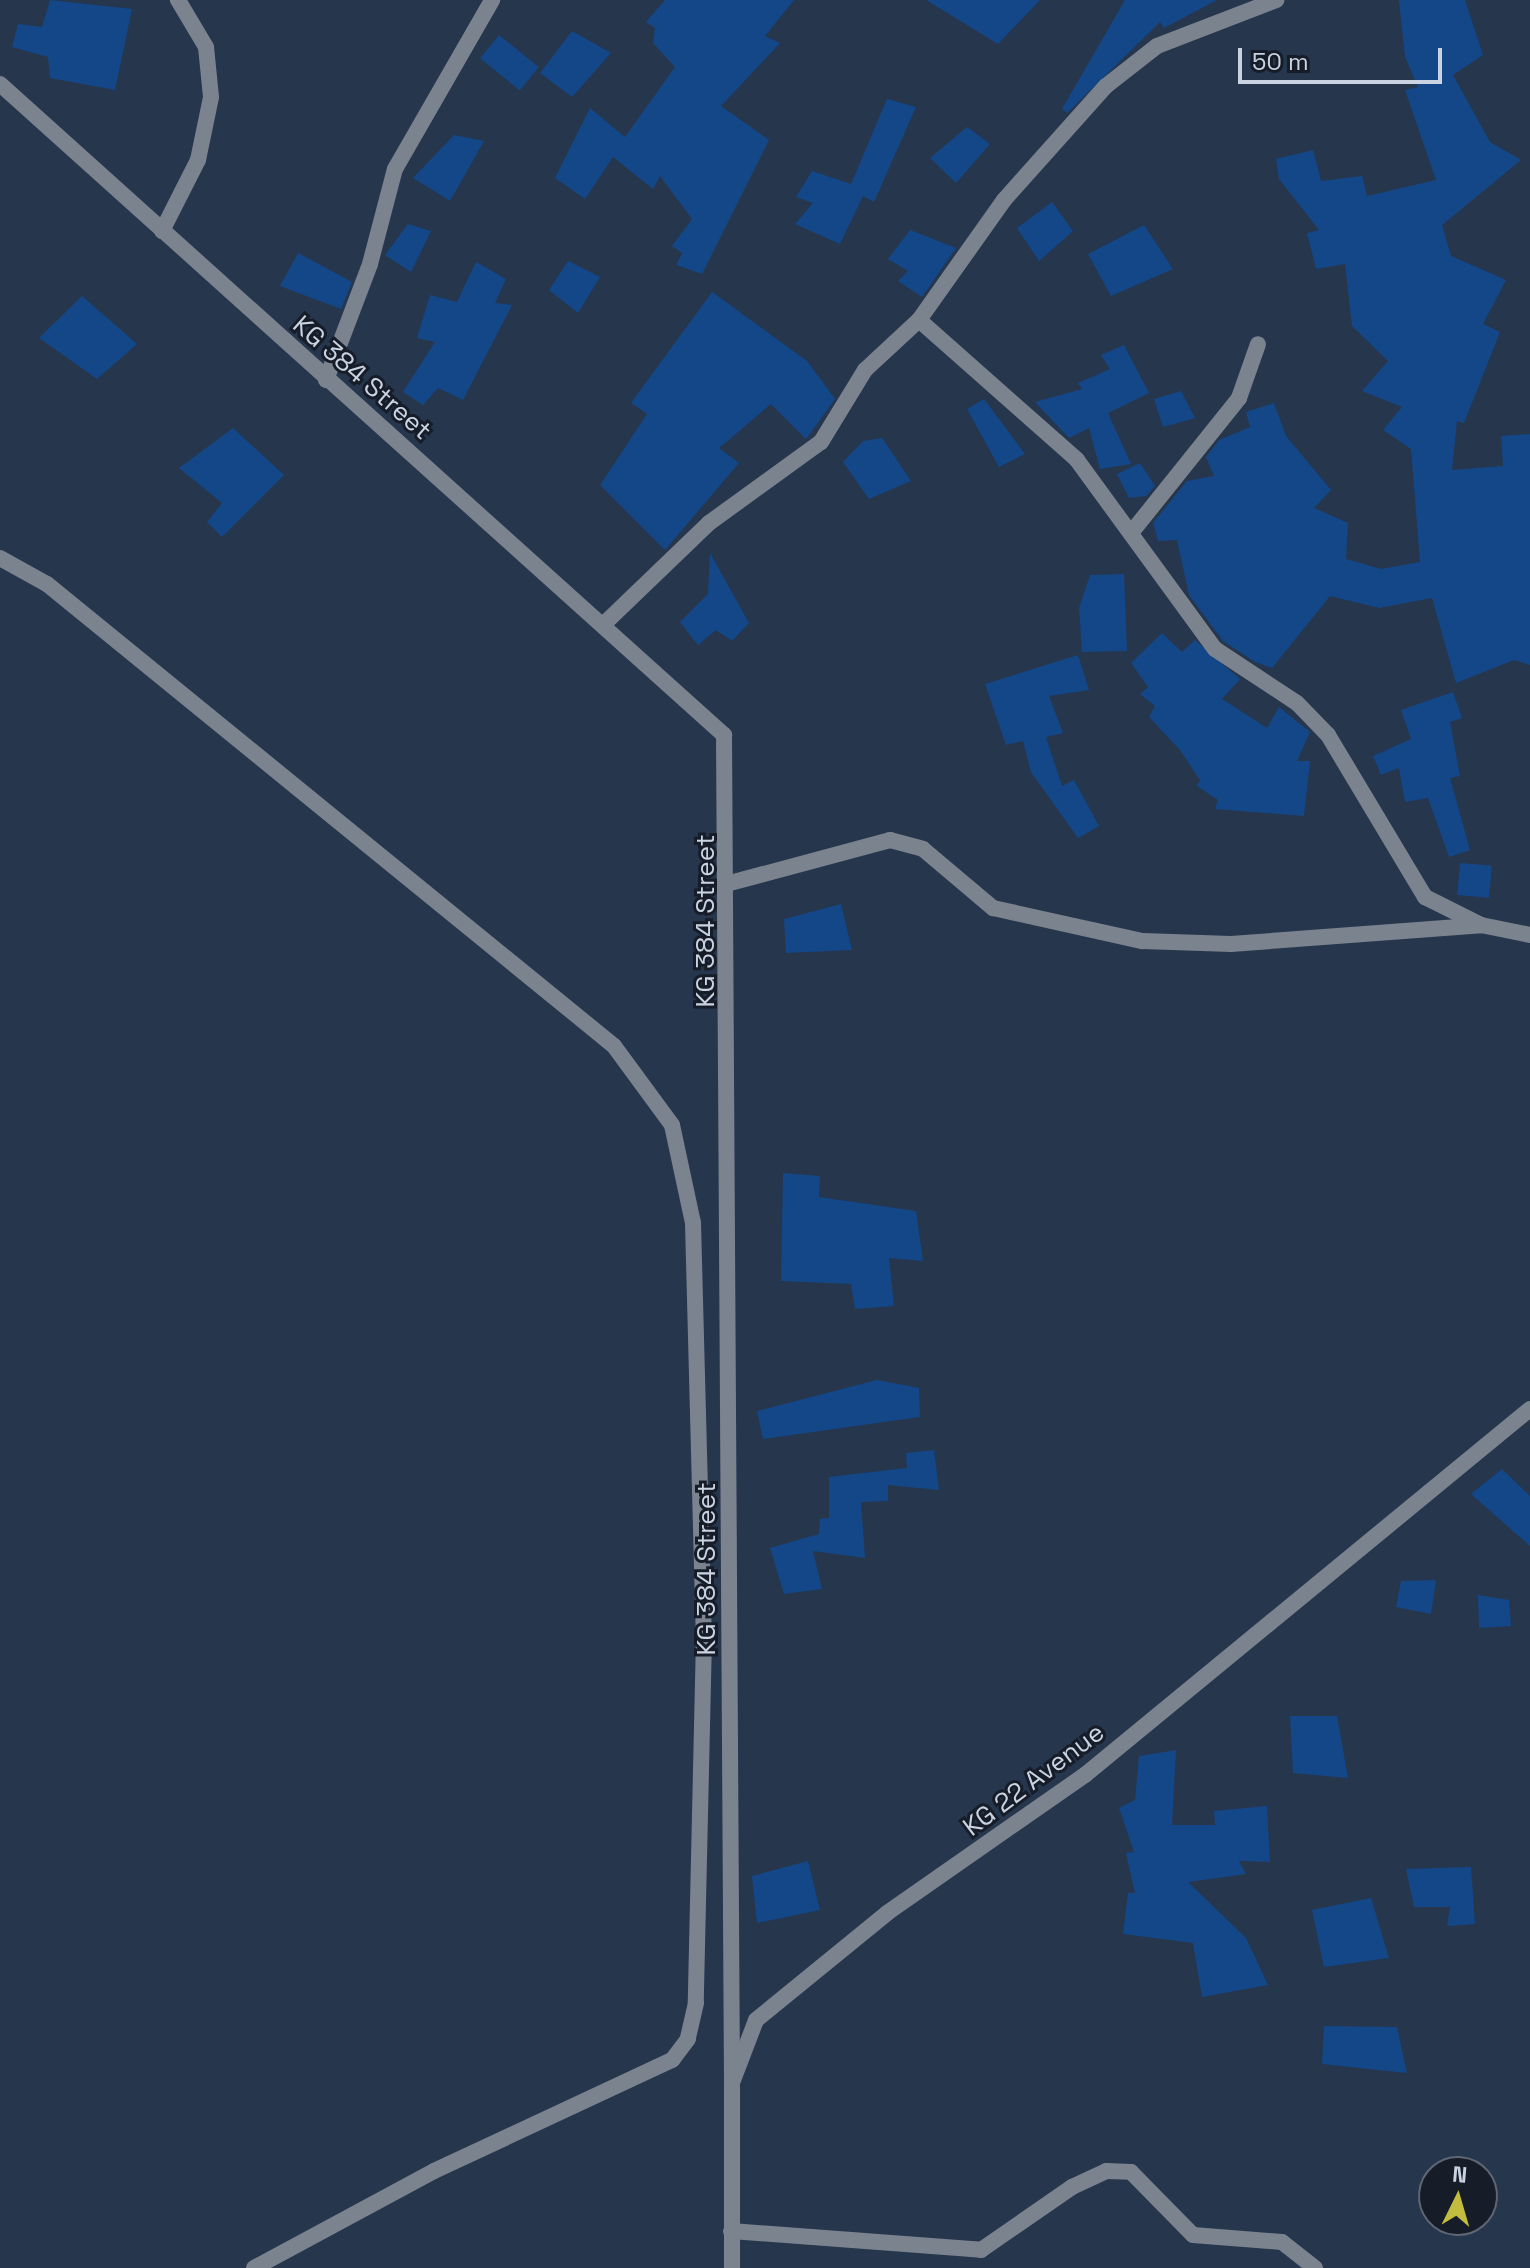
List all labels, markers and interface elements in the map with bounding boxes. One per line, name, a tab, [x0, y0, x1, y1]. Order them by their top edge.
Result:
scale bar	[1242, 32, 1446, 82]
text: 50 m	[1252, 46, 1309, 77]
street label: KG 384 Street	[286, 309, 438, 447]
street label: KG 384 Street	[690, 834, 722, 1008]
street label: KG 384 Street	[691, 1482, 723, 1656]
street label: KG 22 Avenue	[957, 1717, 1111, 1843]
north arrow	[1418, 2156, 1498, 2236]
text: N	[1451, 2159, 1468, 2189]

